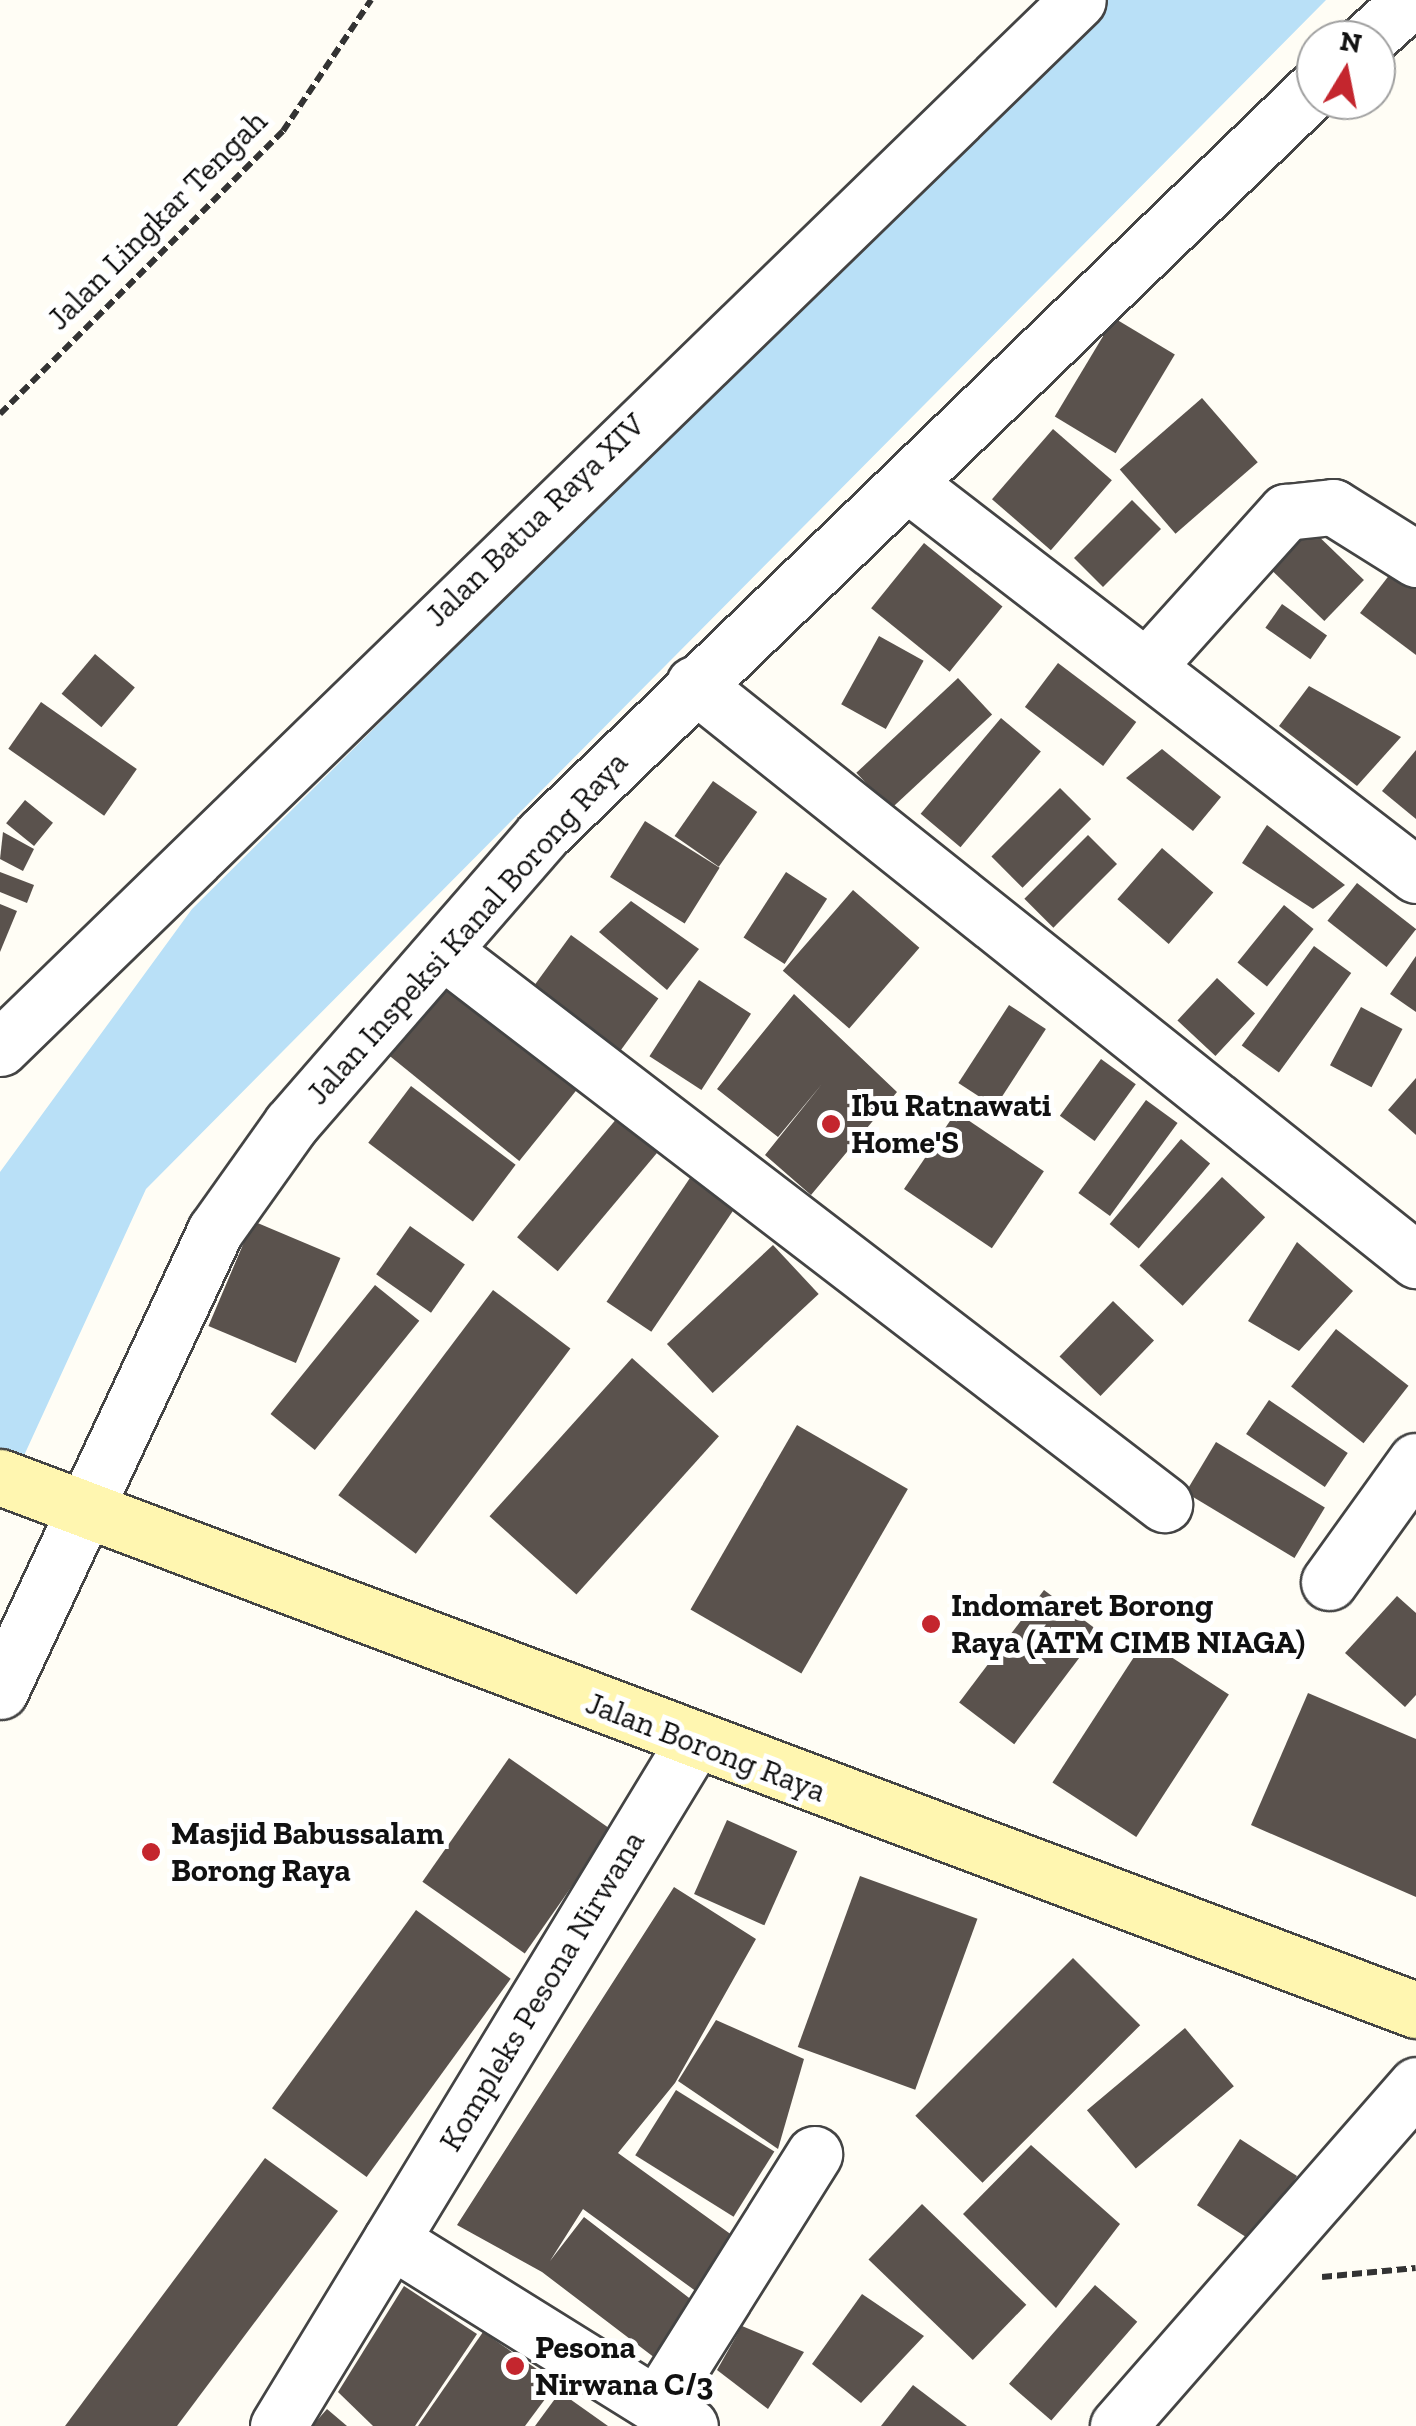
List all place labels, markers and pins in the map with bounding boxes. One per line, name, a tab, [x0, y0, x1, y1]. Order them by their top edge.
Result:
place label: Ibu Ratnawati Home'S	[851, 1087, 1051, 1162]
marker: Ibu Ratnawati Home'S	[820, 1113, 842, 1135]
place label: Indomaret Borong Raya (ATM CIMB NIAGA)	[951, 1587, 1305, 1662]
marker: Indomaret Borong Raya (ATM CIMB NIAGA)	[920, 1613, 942, 1635]
place label: Masjid Babussalam Borong Raya	[171, 1815, 444, 1890]
marker: Masjid Babussalam Borong Raya	[140, 1841, 162, 1863]
place label: Pesona Nirwana C/3	[535, 2329, 713, 2404]
marker: Pesona Nirwana C/3	[504, 2355, 526, 2377]

